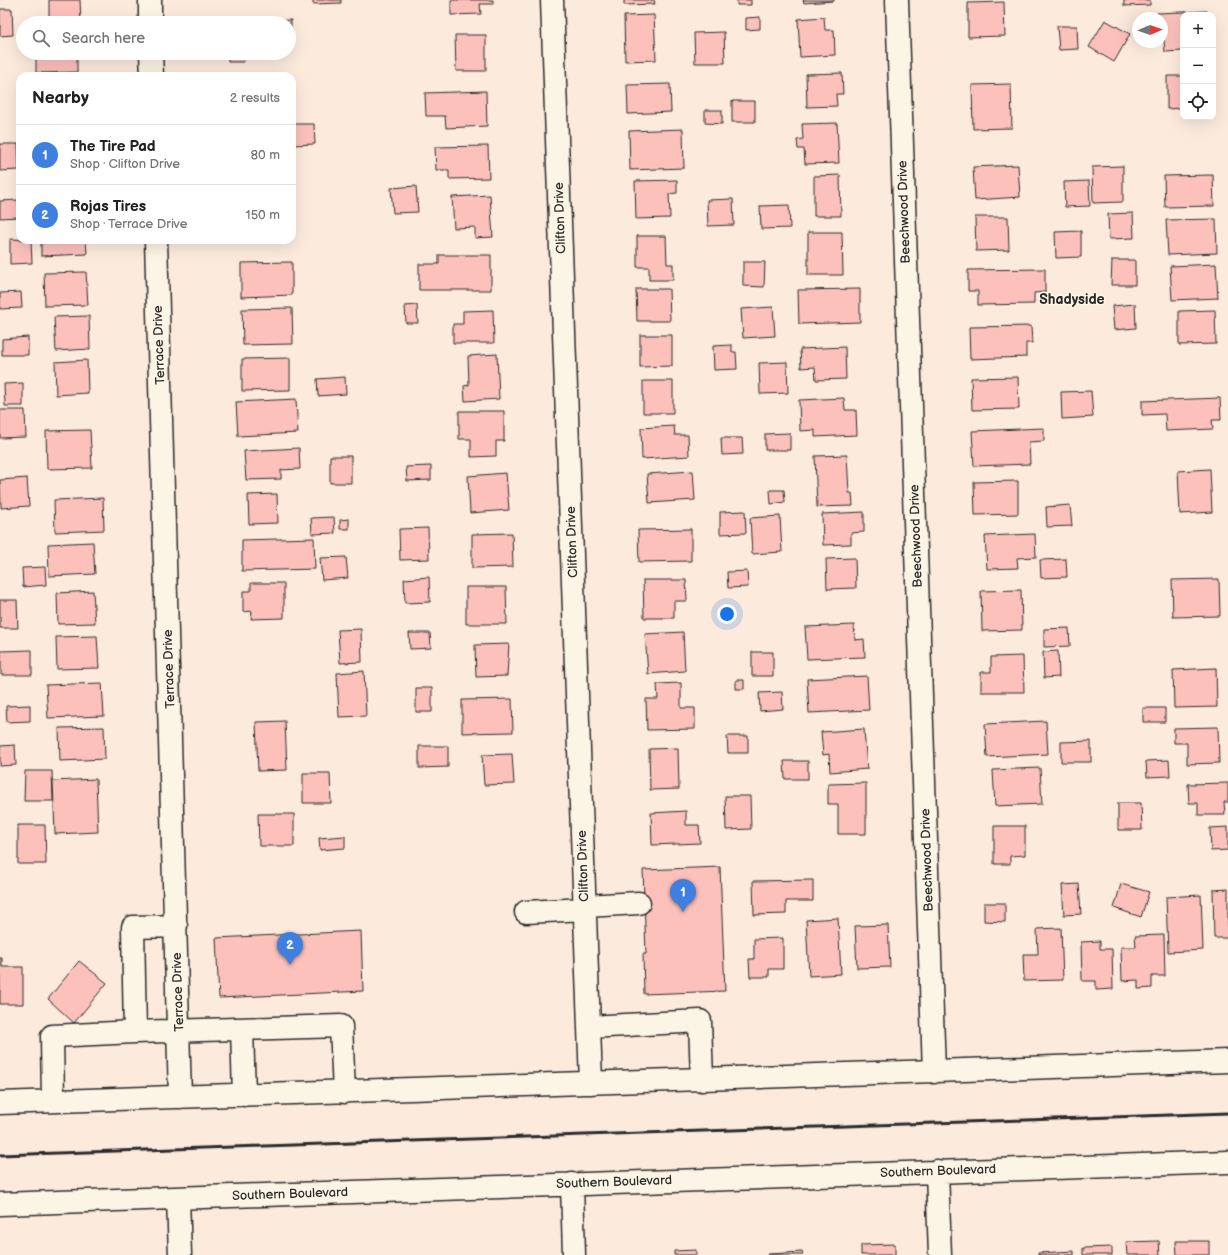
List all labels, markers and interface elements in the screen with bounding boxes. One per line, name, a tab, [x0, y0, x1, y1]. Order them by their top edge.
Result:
north arrow	[1132, 12, 1168, 48]
map controls	[1180, 12, 1216, 120]
button: +	[1180, 12, 1216, 48]
search box	[16, 16, 296, 60]
icon: search	[30, 27, 52, 49]
text: Search here	[62, 29, 145, 48]
button: −	[1180, 48, 1216, 84]
button: locate	[1180, 84, 1216, 120]
text: Nearby	[32, 88, 89, 108]
text: 2 results	[230, 90, 280, 106]
text: The Tire Pad	[70, 137, 156, 156]
text: 1	[42, 147, 48, 163]
text: 80 m	[251, 147, 280, 163]
text: Shop · Clifton Drive	[70, 156, 180, 172]
street label: Beechwood Drive	[894, 160, 914, 264]
street label: Clifton Drive	[551, 182, 569, 254]
text: Rojas Tires	[70, 197, 146, 216]
text: 2	[41, 207, 49, 223]
text: 150 m	[246, 207, 280, 223]
text: Shop · Terrace Drive	[70, 216, 187, 232]
district label: Shadyside	[1039, 291, 1105, 308]
street label: Terrace Drive	[150, 305, 168, 385]
street label: Beechwood Drive	[906, 484, 926, 588]
street label: Clifton Drive	[563, 506, 581, 578]
your location	[717, 604, 737, 624]
street label: Terrace Drive	[160, 629, 178, 709]
street label: Beechwood Drive	[917, 808, 937, 912]
street label: Clifton Drive	[574, 830, 592, 902]
pin: 1	[670, 879, 696, 912]
pin: 2	[277, 932, 303, 965]
street label: Terrace Drive	[169, 952, 187, 1032]
street label: Southern Boulevard	[880, 1161, 996, 1181]
street label: Southern Boulevard	[556, 1172, 672, 1192]
street label: Southern Boulevard	[232, 1184, 348, 1204]

